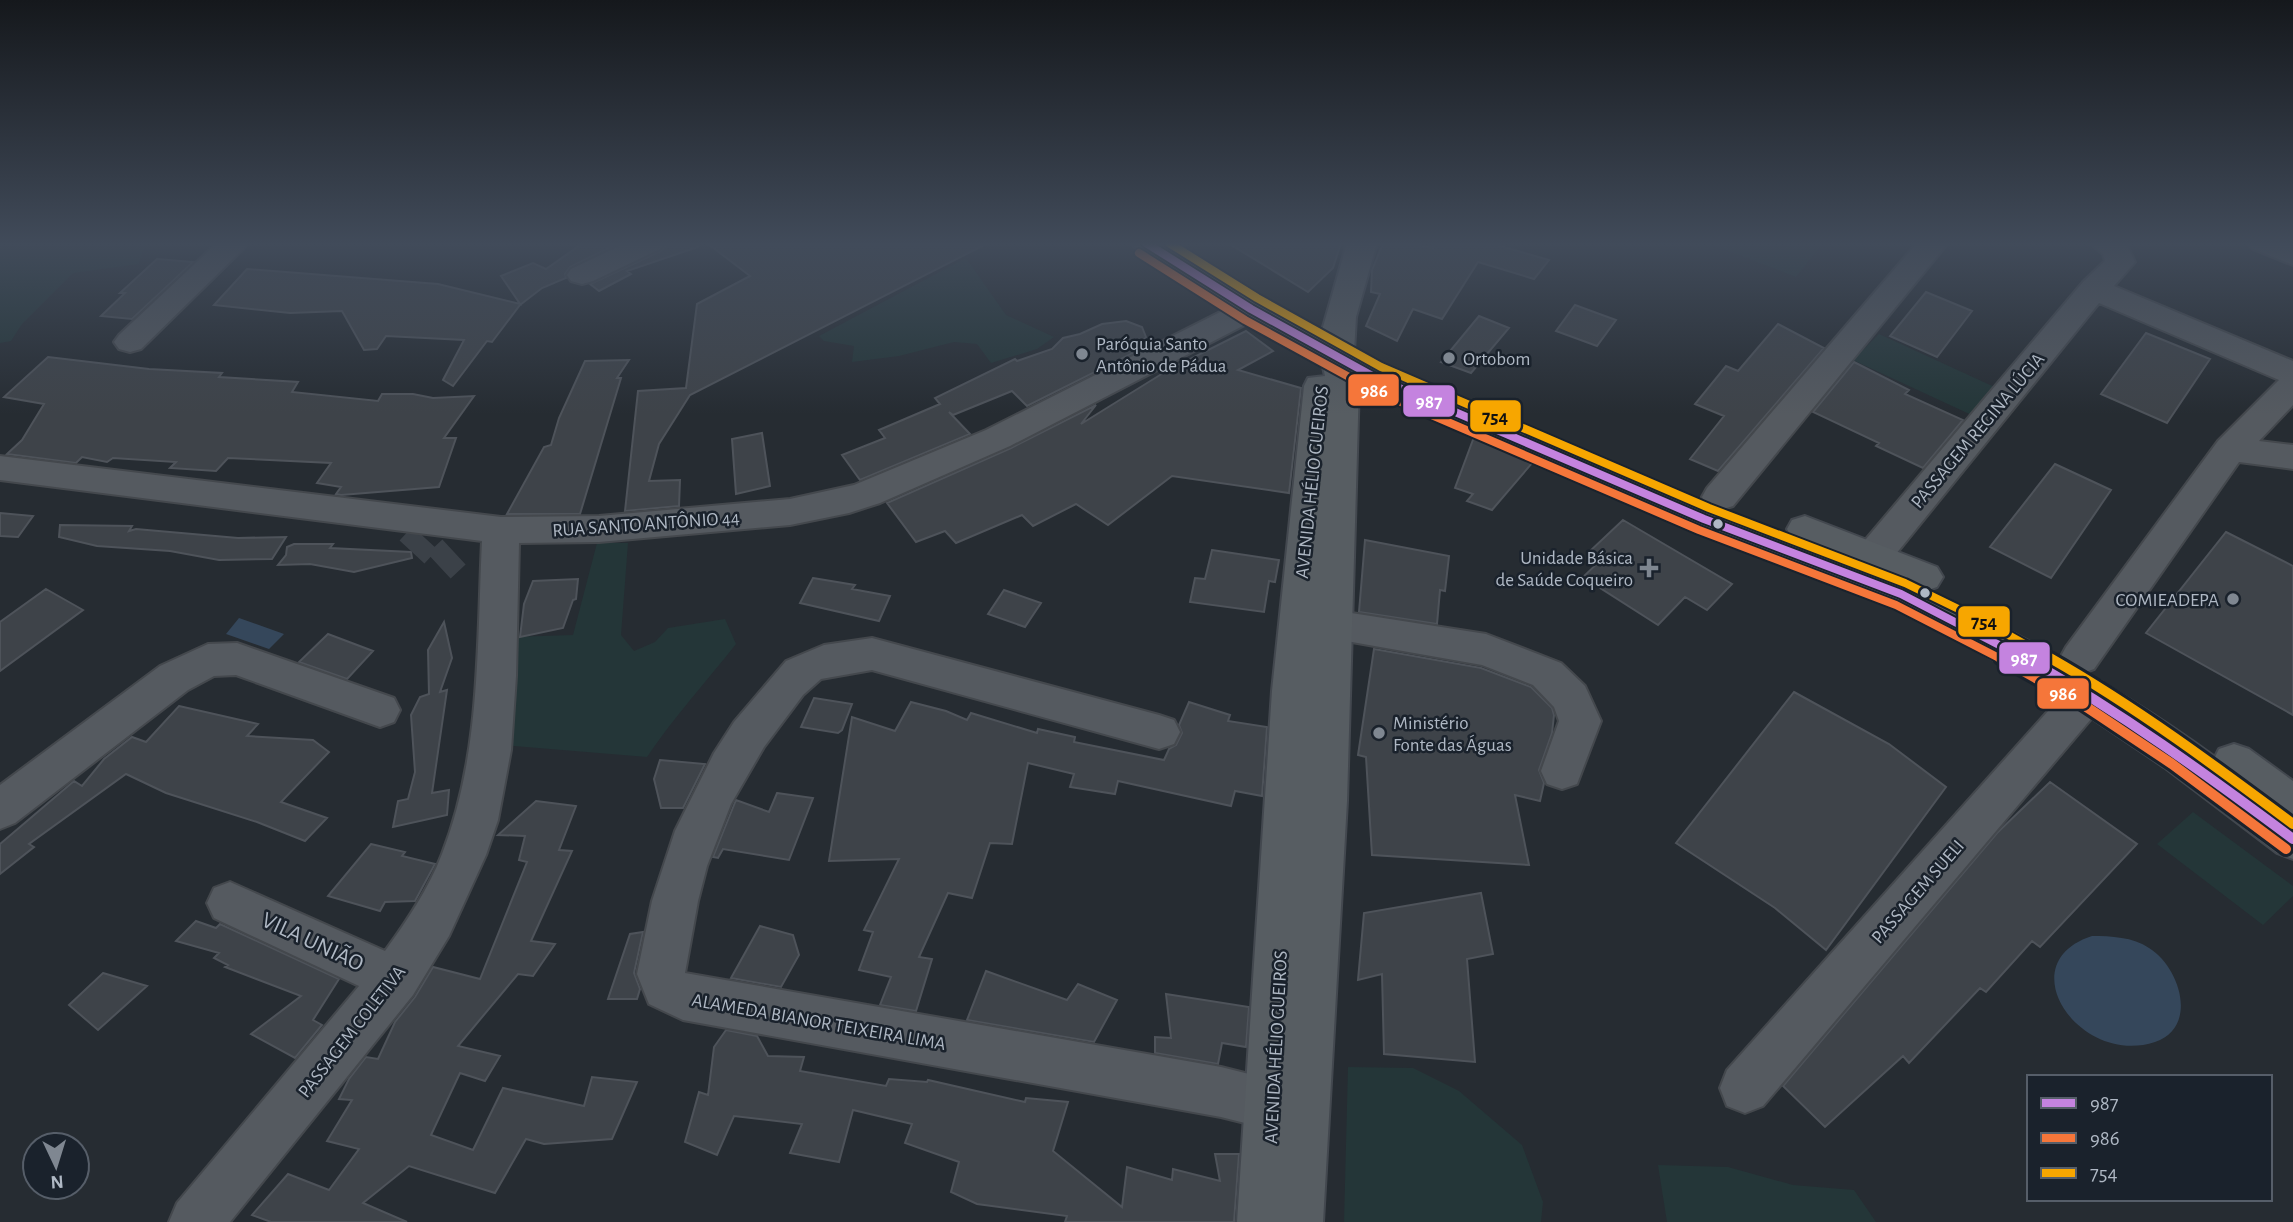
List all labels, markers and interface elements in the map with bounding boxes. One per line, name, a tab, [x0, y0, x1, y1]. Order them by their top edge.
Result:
place label: Paróquia Santo Antônio de Pádua	[1096, 335, 1227, 376]
marker: Paróquia Santo Antônio de Pádua	[1074, 346, 1090, 362]
street label: PASSAGEM REGINA LÚCIA	[1906, 348, 2048, 512]
marker: Ortobom	[1441, 350, 1457, 366]
place label: Ortobom	[1463, 350, 1530, 369]
line badge: 986	[1347, 373, 1400, 407]
text: 986	[1360, 382, 1388, 401]
line badge: 987	[1402, 384, 1456, 418]
street label: AVENIDA HÉLIO GUEIROS	[1291, 385, 1332, 579]
text: 987	[1416, 393, 1442, 412]
line badge: 754	[1469, 399, 1522, 433]
text: 754	[1482, 408, 1508, 427]
street label: RUA SANTO ANTÔNIO 44	[552, 506, 740, 541]
unlabelled marker	[1711, 517, 1725, 531]
place label: Unidade Básica de Saúde Coqueiro	[1495, 549, 1633, 590]
marker: Unidade Básica de Saúde Coqueiro	[1639, 558, 1659, 578]
unlabelled marker	[1918, 586, 1932, 600]
place label: COMIEADEPA	[2116, 591, 2219, 610]
marker: COMIEADEPA	[2225, 591, 2241, 607]
line badge: 754	[1957, 605, 2011, 638]
text: 754	[1971, 613, 1997, 632]
line badge: 987	[1998, 641, 2051, 675]
text: 987	[2011, 650, 2037, 669]
line badge: 986	[2036, 677, 2090, 710]
text: 986	[2049, 685, 2077, 704]
place label: Ministério Fonte das Águas	[1393, 714, 1512, 755]
marker: Ministério Fonte das Águas	[1371, 725, 1387, 741]
street label: PASSAGEM SUELI	[1868, 837, 1968, 947]
street label: VILA UNIÃO	[258, 906, 368, 976]
street label: AVENIDA HÉLIO GUEIROS	[1260, 950, 1291, 1144]
street label: PASSAGEM COLETIVA	[295, 962, 409, 1101]
street label: ALAMEDA BIANOR TEIXEIRA LIMA	[690, 991, 947, 1054]
legend	[2027, 1075, 2272, 1201]
text: 987	[2090, 1093, 2119, 1114]
text: 986	[2090, 1128, 2120, 1149]
north arrow	[21, 1131, 91, 1201]
text: 754	[2090, 1163, 2118, 1184]
text: N	[50, 1172, 64, 1191]

